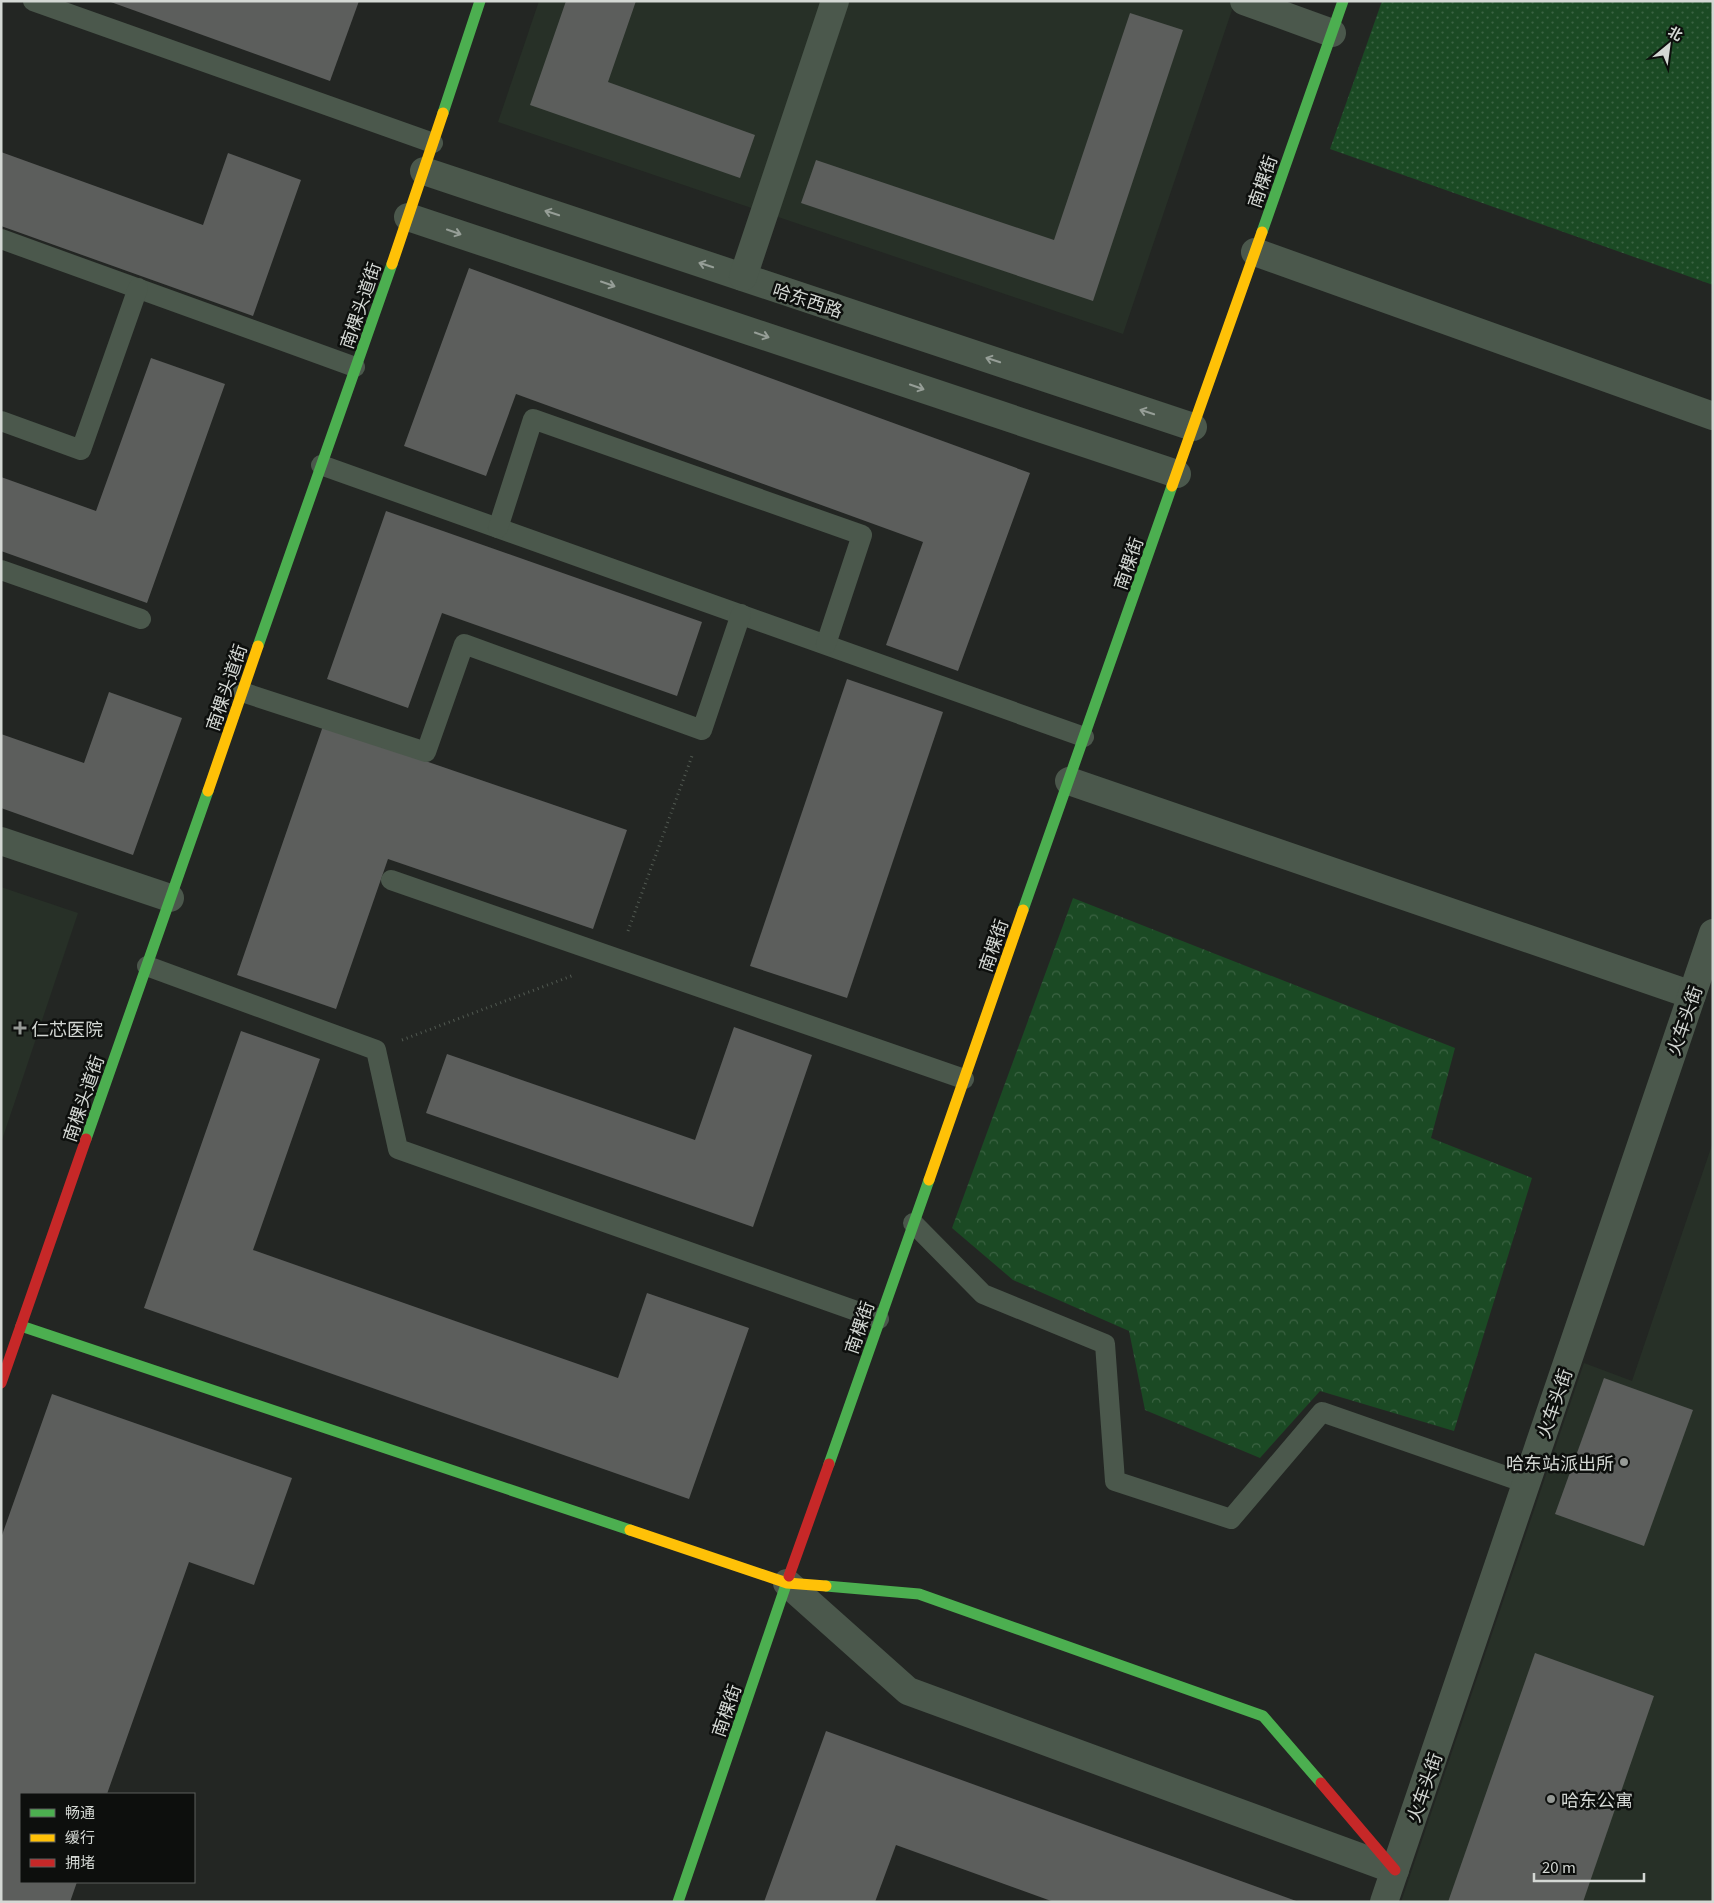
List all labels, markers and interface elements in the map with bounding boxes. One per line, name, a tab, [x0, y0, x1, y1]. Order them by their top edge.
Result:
north arrow	[1644, 20, 1694, 70]
text: 北	[1665, 21, 1687, 45]
street label: 南棵街	[1240, 151, 1282, 211]
one-way arrow	[544, 208, 560, 217]
one-way arrow	[446, 228, 462, 237]
street label: 南棵头道街	[332, 258, 386, 352]
one-way arrow	[698, 260, 714, 269]
street label: 哈东西路	[770, 276, 846, 322]
one-way arrow	[600, 279, 616, 289]
one-way arrow	[754, 331, 770, 341]
one-way arrow	[985, 355, 1001, 365]
one-way arrow	[908, 383, 924, 392]
one-way arrow	[1140, 407, 1155, 416]
street label: 南棵街	[1106, 533, 1148, 593]
street label: 南棵头道街	[198, 640, 252, 734]
street label: 南棵街	[971, 915, 1013, 975]
street label: 火车头街	[1659, 982, 1707, 1058]
place label: 仁芯医院	[31, 1015, 103, 1041]
marker: 仁芯医院	[13, 1021, 27, 1035]
street label: 南棵头道街	[55, 1051, 109, 1145]
street label: 南棵街	[837, 1297, 879, 1357]
street label: 火车头街	[1529, 1365, 1577, 1441]
place label: 哈东站派出所	[1506, 1449, 1614, 1475]
marker: 哈东站派出所	[1618, 1456, 1630, 1468]
street label: 南棵街	[704, 1680, 746, 1740]
street label: 火车头街	[1399, 1749, 1447, 1825]
place label: 哈东公寓	[1561, 1786, 1633, 1812]
legend	[20, 1793, 195, 1883]
marker: 哈东公寓	[1545, 1793, 1557, 1805]
text: 畅通	[65, 1801, 95, 1822]
text: 缓行	[65, 1826, 95, 1847]
scale bar	[1534, 1850, 1644, 1882]
text: 拥堵	[65, 1851, 95, 1872]
text: 20 m	[1542, 1856, 1576, 1877]

